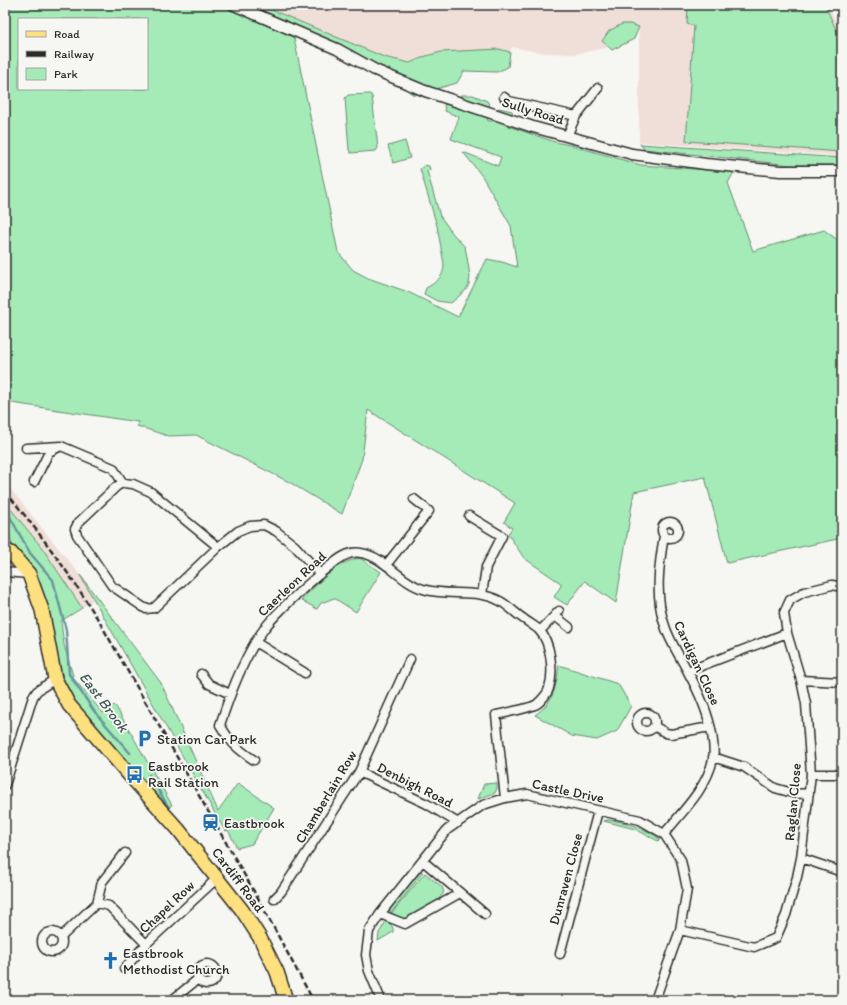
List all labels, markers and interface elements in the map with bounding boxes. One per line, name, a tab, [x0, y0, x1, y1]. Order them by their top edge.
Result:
legend	[18, 18, 148, 90]
text: Road	[54, 27, 80, 41]
text: Railway	[54, 47, 94, 61]
text: Park	[54, 67, 78, 81]
street label: Sully Road	[500, 94, 566, 129]
street label: Caerleon Road	[254, 548, 330, 620]
street label: Cardigan Close	[670, 618, 724, 708]
water label: East Brook	[76, 668, 133, 737]
parking icon: Station Car Park	[134, 729, 154, 749]
place label: Station Car Park	[157, 731, 258, 748]
street label: Chamberlain Row	[292, 747, 361, 847]
place label: Eastbrook Rail Station	[148, 758, 219, 791]
street label: Denbigh Road	[374, 759, 456, 812]
street label: Raglan Close	[781, 762, 805, 842]
bus stop icon: Eastbrook Rail Station	[125, 764, 145, 784]
street label: Castle Drive	[530, 775, 606, 807]
station icon: Eastbrook	[201, 813, 221, 833]
place label: Eastbrook	[224, 815, 285, 832]
street label: Dunraven Close	[546, 831, 587, 927]
street label: Cardiff Road	[208, 844, 268, 916]
street label: Chapel Row	[136, 877, 199, 937]
place label: Eastbrook Methodist Church	[123, 945, 230, 978]
church icon: Eastbrook Methodist Church	[100, 951, 120, 971]

